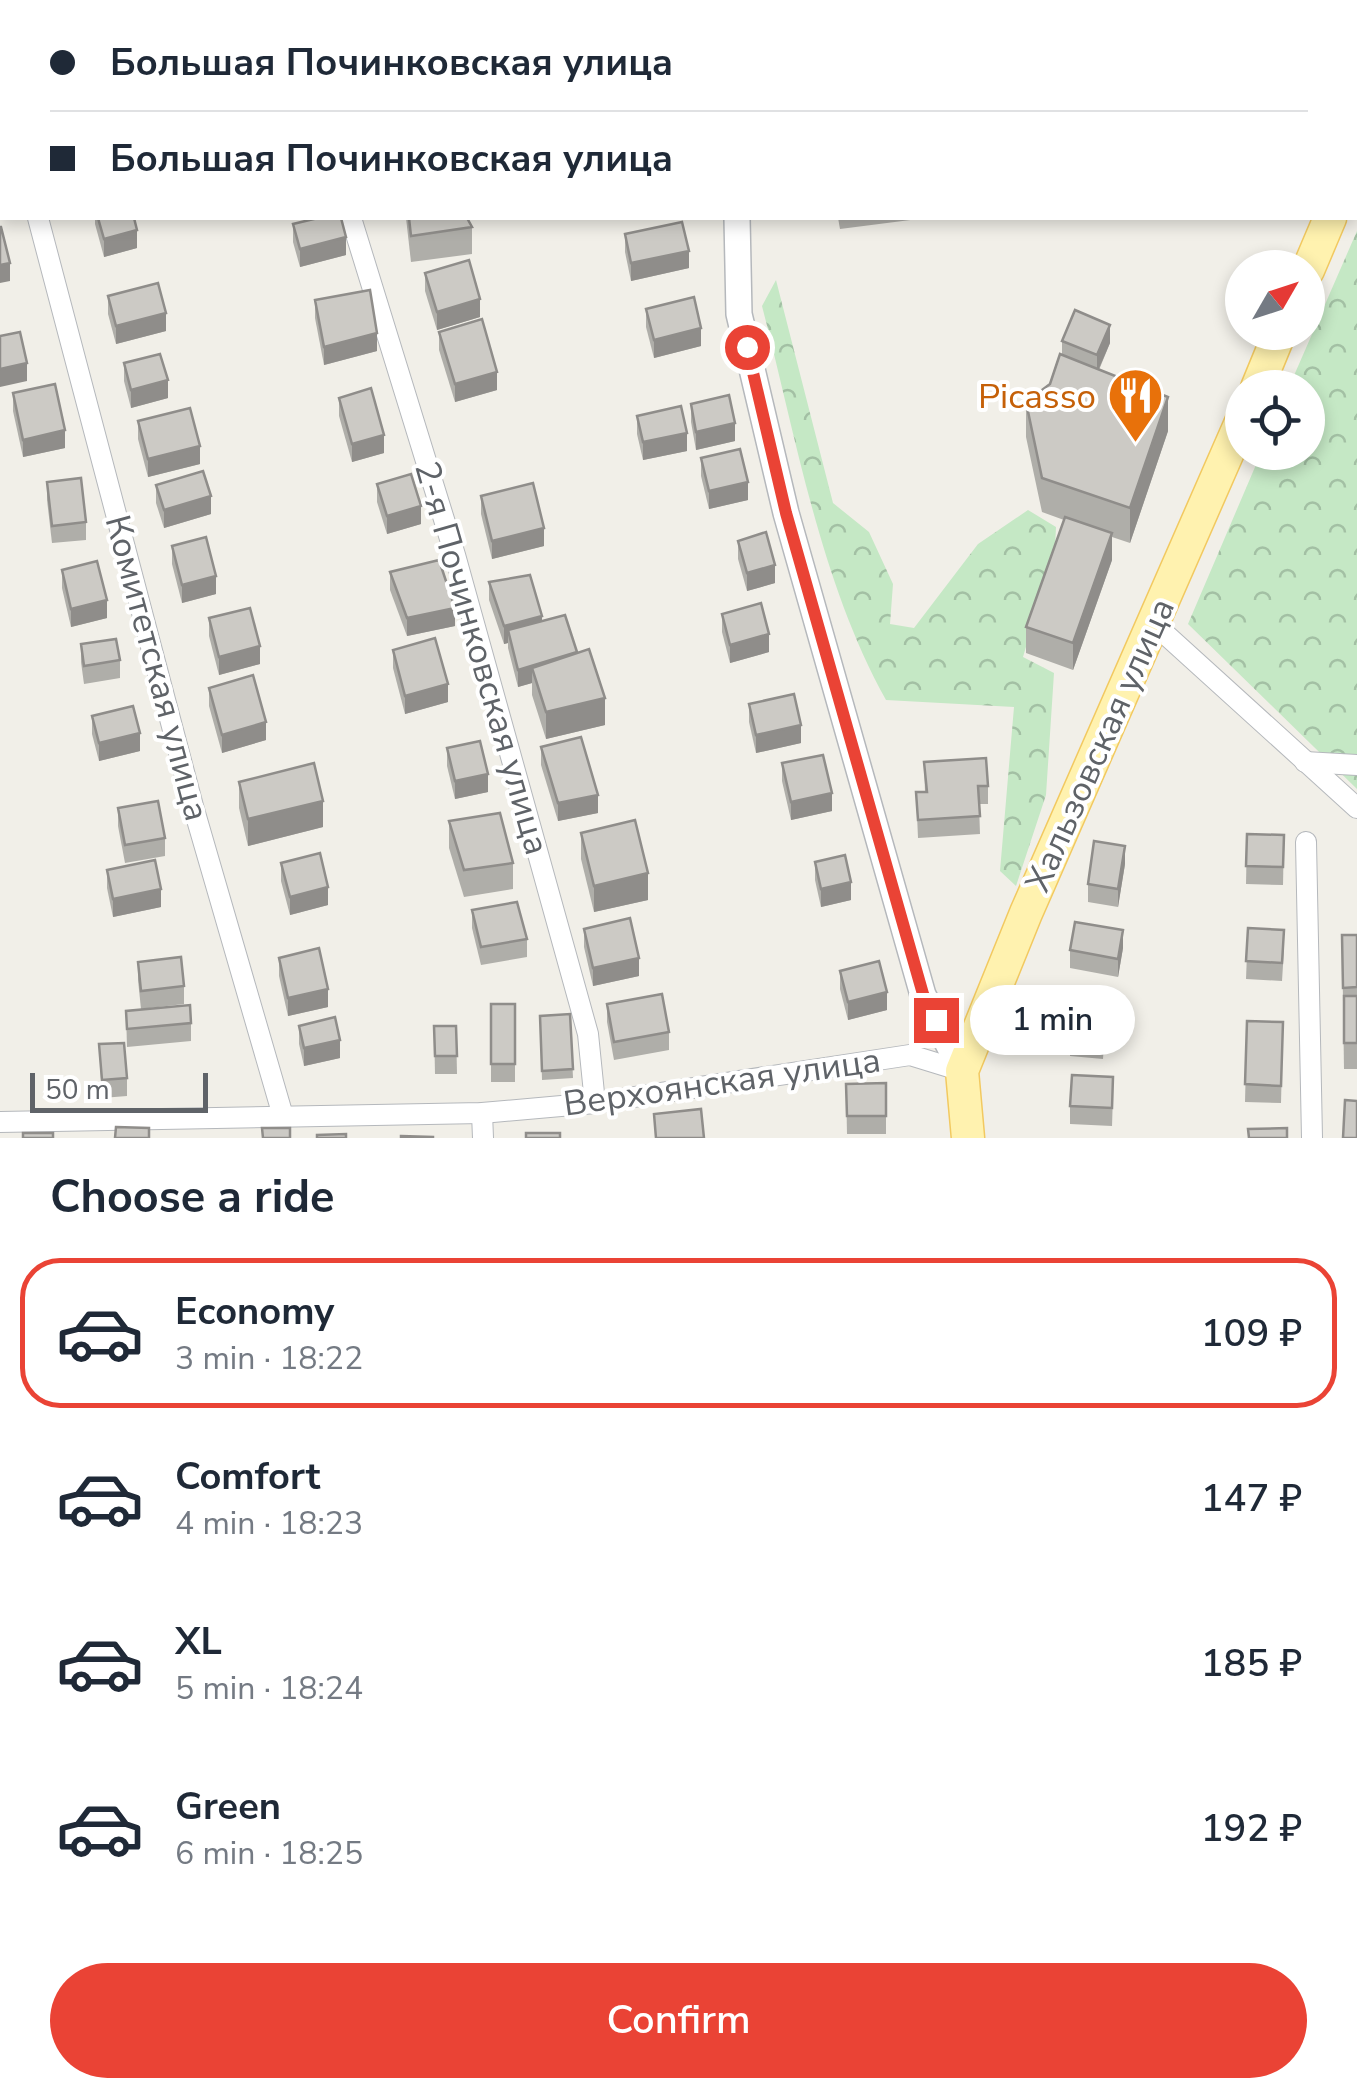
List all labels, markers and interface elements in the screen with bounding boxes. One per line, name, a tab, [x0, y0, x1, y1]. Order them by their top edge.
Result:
text: Большая Починковская улица	[110, 37, 673, 88]
text: Большая Починковская улица	[110, 133, 673, 184]
north arrow	[1225, 250, 1325, 350]
map controls	[1225, 250, 1325, 470]
route start	[725, 325, 770, 370]
restaurant icon: Picasso	[1105, 366, 1165, 445]
button: locate	[1225, 370, 1325, 470]
place label: Picasso	[978, 373, 1096, 420]
street label: 2-я Починковская улица	[403, 456, 561, 860]
street label: Комитетская улица	[94, 510, 220, 826]
street label: Хальзовская улица	[1014, 591, 1186, 899]
callout: 1 min	[971, 985, 1136, 1055]
route end	[914, 998, 959, 1043]
text: 1 min	[1012, 998, 1093, 1041]
street label: Верхоянская улица	[560, 1036, 884, 1128]
scale bar	[30, 1068, 208, 1112]
text: 50 m	[45, 1071, 110, 1109]
text: Choose a ride	[50, 1167, 335, 1228]
text: Economy	[175, 1286, 334, 1337]
icon: car	[55, 1288, 145, 1378]
text: 109 ₽	[1201, 1308, 1302, 1359]
text: 3 min · 18:22	[175, 1337, 363, 1380]
text: Comfort	[175, 1451, 320, 1502]
icon: car	[55, 1453, 145, 1543]
text: 147 ₽	[1201, 1473, 1302, 1524]
text: 4 min · 18:23	[175, 1502, 363, 1545]
text: XL	[175, 1616, 222, 1667]
icon: car	[55, 1618, 145, 1708]
text: 185 ₽	[1201, 1638, 1302, 1689]
text: 5 min · 18:24	[175, 1667, 363, 1710]
text: Green	[175, 1781, 281, 1832]
icon: car	[55, 1783, 145, 1873]
text: 192 ₽	[1201, 1803, 1302, 1854]
text: 6 min · 18:25	[175, 1832, 363, 1875]
button: Confirm	[50, 1963, 1307, 2078]

